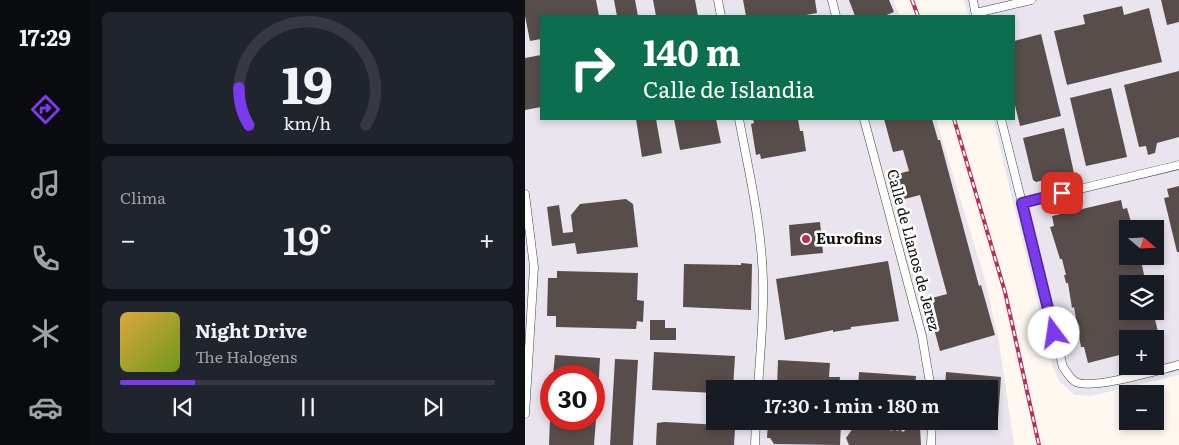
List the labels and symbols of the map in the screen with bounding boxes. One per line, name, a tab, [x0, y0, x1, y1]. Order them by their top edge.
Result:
street label: Calle de Llanos de Jerez	[882, 166, 947, 333]
pin	[1041, 172, 1083, 214]
north arrow	[1119, 220, 1164, 265]
place label: Eurofins	[816, 226, 882, 249]
marker: Eurofins	[800, 233, 812, 245]
position arrow	[1027, 306, 1079, 358]
speed limit sign: 30	[540, 365, 605, 430]

